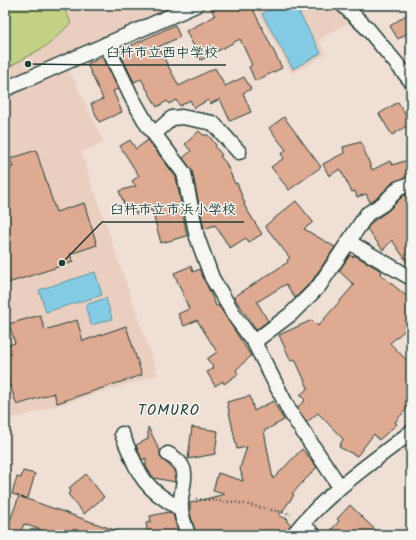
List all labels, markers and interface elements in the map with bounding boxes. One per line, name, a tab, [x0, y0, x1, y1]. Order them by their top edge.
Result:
callout: 臼杵市立西中学校	[98, 39, 226, 65]
text: 臼杵市立西中学校	[106, 42, 218, 64]
callout: 臼杵市立市浜小学校	[102, 196, 244, 222]
text: 臼杵市立市浜小学校	[110, 199, 236, 221]
district label: TOMURO	[138, 399, 200, 423]

